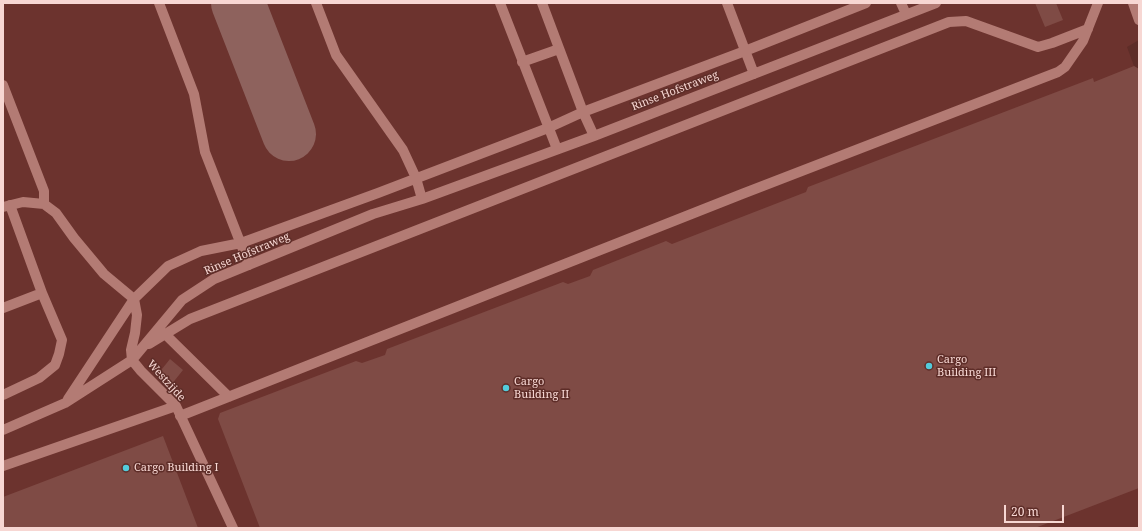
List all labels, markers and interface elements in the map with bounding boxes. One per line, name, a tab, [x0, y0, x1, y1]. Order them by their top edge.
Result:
street label: Rinse Hofstraweg	[630, 68, 720, 114]
street label: Rinse Hofstraweg	[202, 230, 292, 278]
place label: Cargo Building III	[937, 353, 996, 379]
street label: Westzijde	[144, 358, 188, 404]
marker: Cargo Building III	[924, 361, 934, 371]
place label: Cargo Building II	[514, 375, 569, 401]
marker: Cargo Building II	[501, 383, 511, 393]
place label: Cargo Building I	[134, 461, 219, 475]
marker: Cargo Building I	[121, 463, 131, 473]
scale bar	[1006, 497, 1066, 523]
text: 20 m	[1011, 503, 1039, 520]

